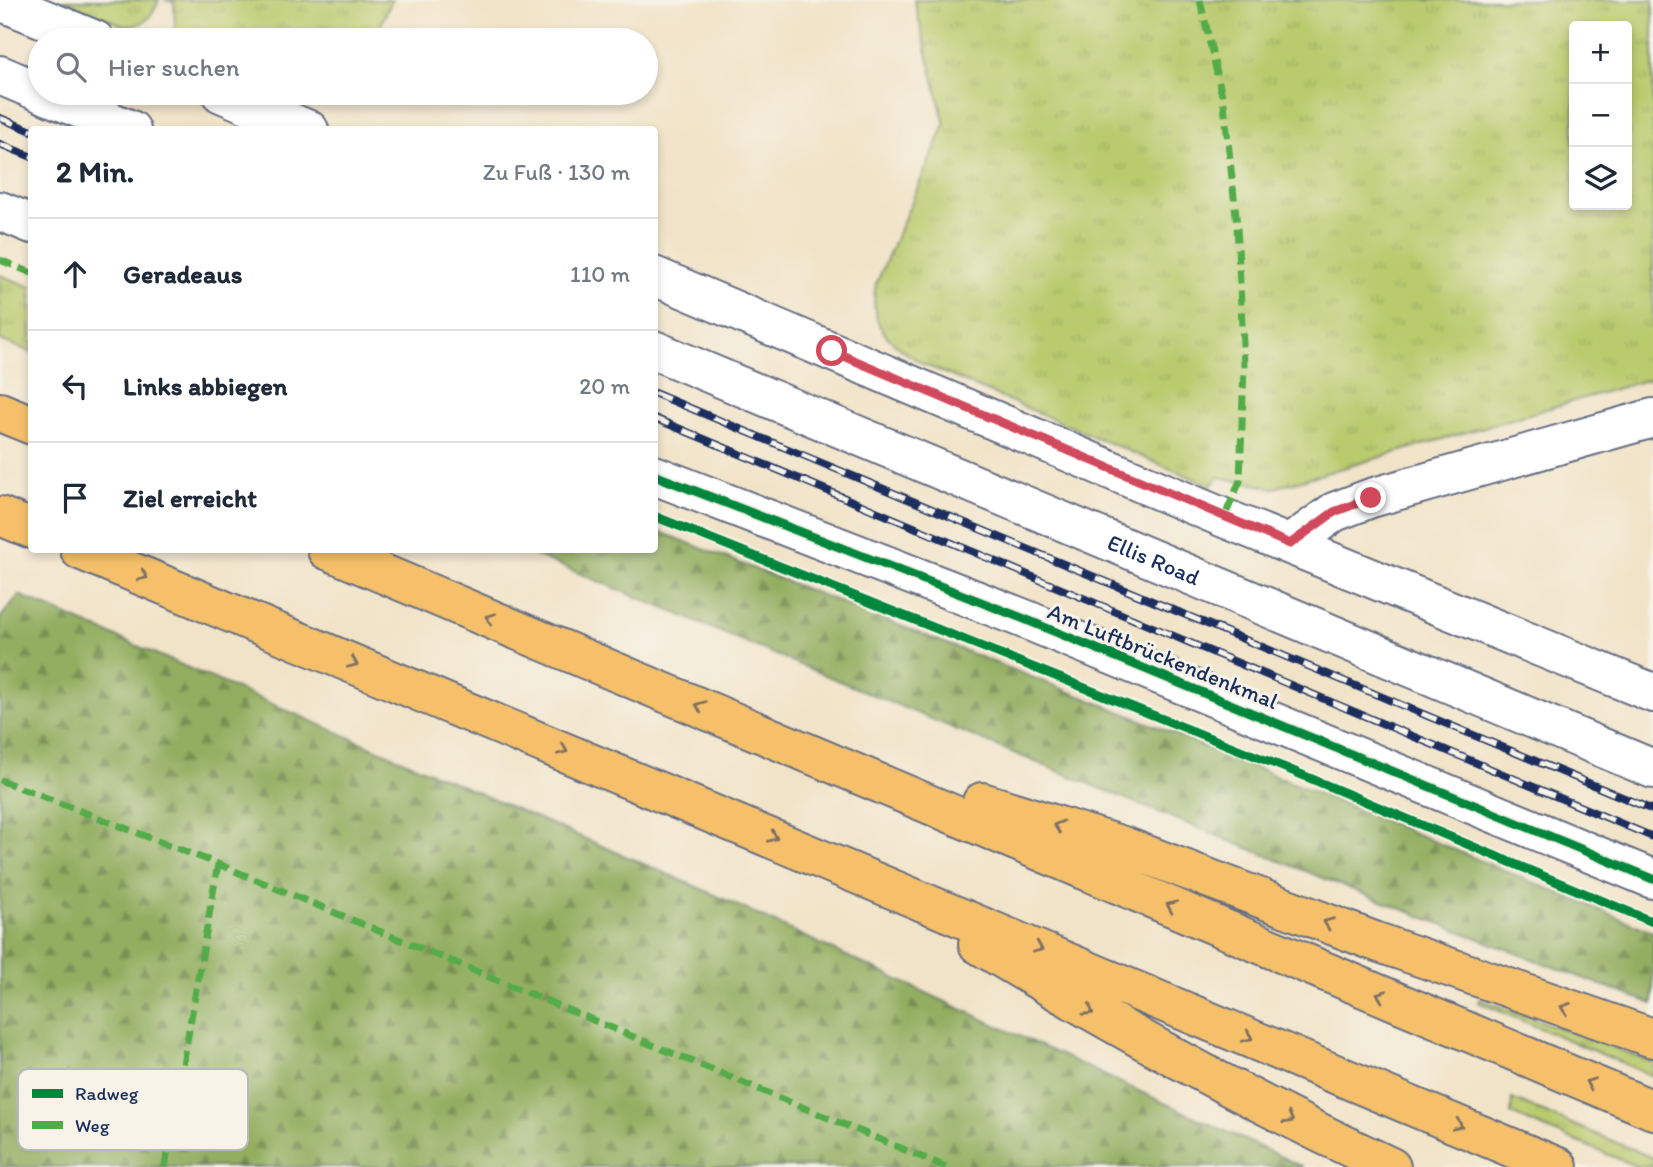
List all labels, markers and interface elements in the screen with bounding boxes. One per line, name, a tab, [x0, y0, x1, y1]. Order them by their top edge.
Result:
map controls	[1569, 21, 1632, 210]
button: +	[1569, 21, 1632, 84]
search box	[28, 28, 658, 105]
icon: search	[52, 48, 90, 86]
text: Hier suchen	[108, 51, 240, 83]
button: −	[1569, 84, 1632, 147]
button: layers	[1569, 147, 1632, 210]
text: 2 Min.	[56, 153, 134, 190]
text: Zu Fuß · 130 m	[483, 158, 630, 186]
icon: ahead	[56, 255, 94, 293]
text: Geradeaus	[123, 258, 242, 290]
text: 110 m	[570, 260, 630, 288]
route start	[816, 335, 847, 366]
icon: left	[56, 367, 94, 405]
text: Links abbiegen	[123, 370, 288, 402]
text: 20 m	[579, 372, 630, 400]
icon: arrive	[56, 479, 94, 517]
text: Ziel erreicht	[123, 482, 257, 514]
route end	[1355, 482, 1386, 513]
street label: Ellis Road	[1103, 528, 1204, 591]
one-way arrow	[135, 568, 148, 582]
street label: Am Luftbrückendenkmal	[1044, 597, 1283, 715]
one-way arrow	[485, 612, 497, 626]
one-way arrow	[346, 655, 358, 669]
one-way arrow	[695, 701, 707, 715]
one-way arrow	[556, 742, 568, 756]
one-way arrow	[1053, 820, 1065, 834]
one-way arrow	[766, 829, 778, 843]
one-way arrow	[1166, 900, 1178, 914]
one-way arrow	[1323, 918, 1335, 932]
one-way arrow	[1032, 940, 1044, 954]
one-way arrow	[1375, 989, 1387, 1003]
one-way arrow	[1560, 1002, 1572, 1016]
one-way arrow	[1081, 1003, 1094, 1016]
one-way arrow	[1241, 1028, 1253, 1042]
legend	[18, 1069, 248, 1150]
one-way arrow	[1585, 1078, 1597, 1092]
text: Radweg	[75, 1082, 139, 1105]
one-way arrow	[1282, 1110, 1294, 1124]
text: Weg	[75, 1114, 110, 1137]
one-way arrow	[1451, 1116, 1463, 1130]

